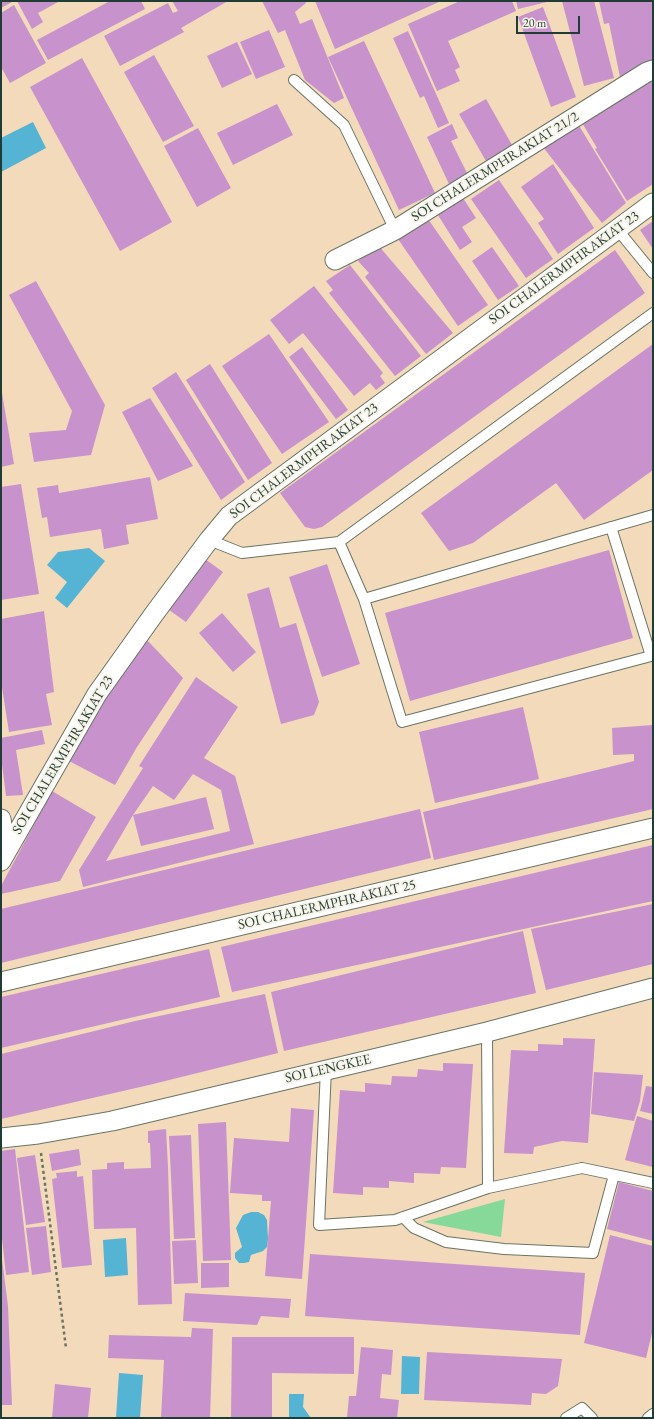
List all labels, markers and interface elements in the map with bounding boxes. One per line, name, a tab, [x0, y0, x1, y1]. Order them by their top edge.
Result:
scale bar	[518, 8, 582, 34]
text: 20 m	[523, 15, 546, 31]
street label: SOI CHALERMPHRAKIAT 21/2	[408, 108, 582, 226]
street label: SOI CHALERMPHRAKIAT 23	[485, 208, 643, 328]
street label: SOI CHALERMPHRAKIAT 23	[226, 400, 382, 522]
street label: SOI CHALERMPHRAKIAT 23	[9, 673, 117, 837]
street label: SOI CHALERMPHRAKIAT 25	[236, 876, 418, 934]
street label: SOI LENGKEE	[284, 1051, 372, 1087]

